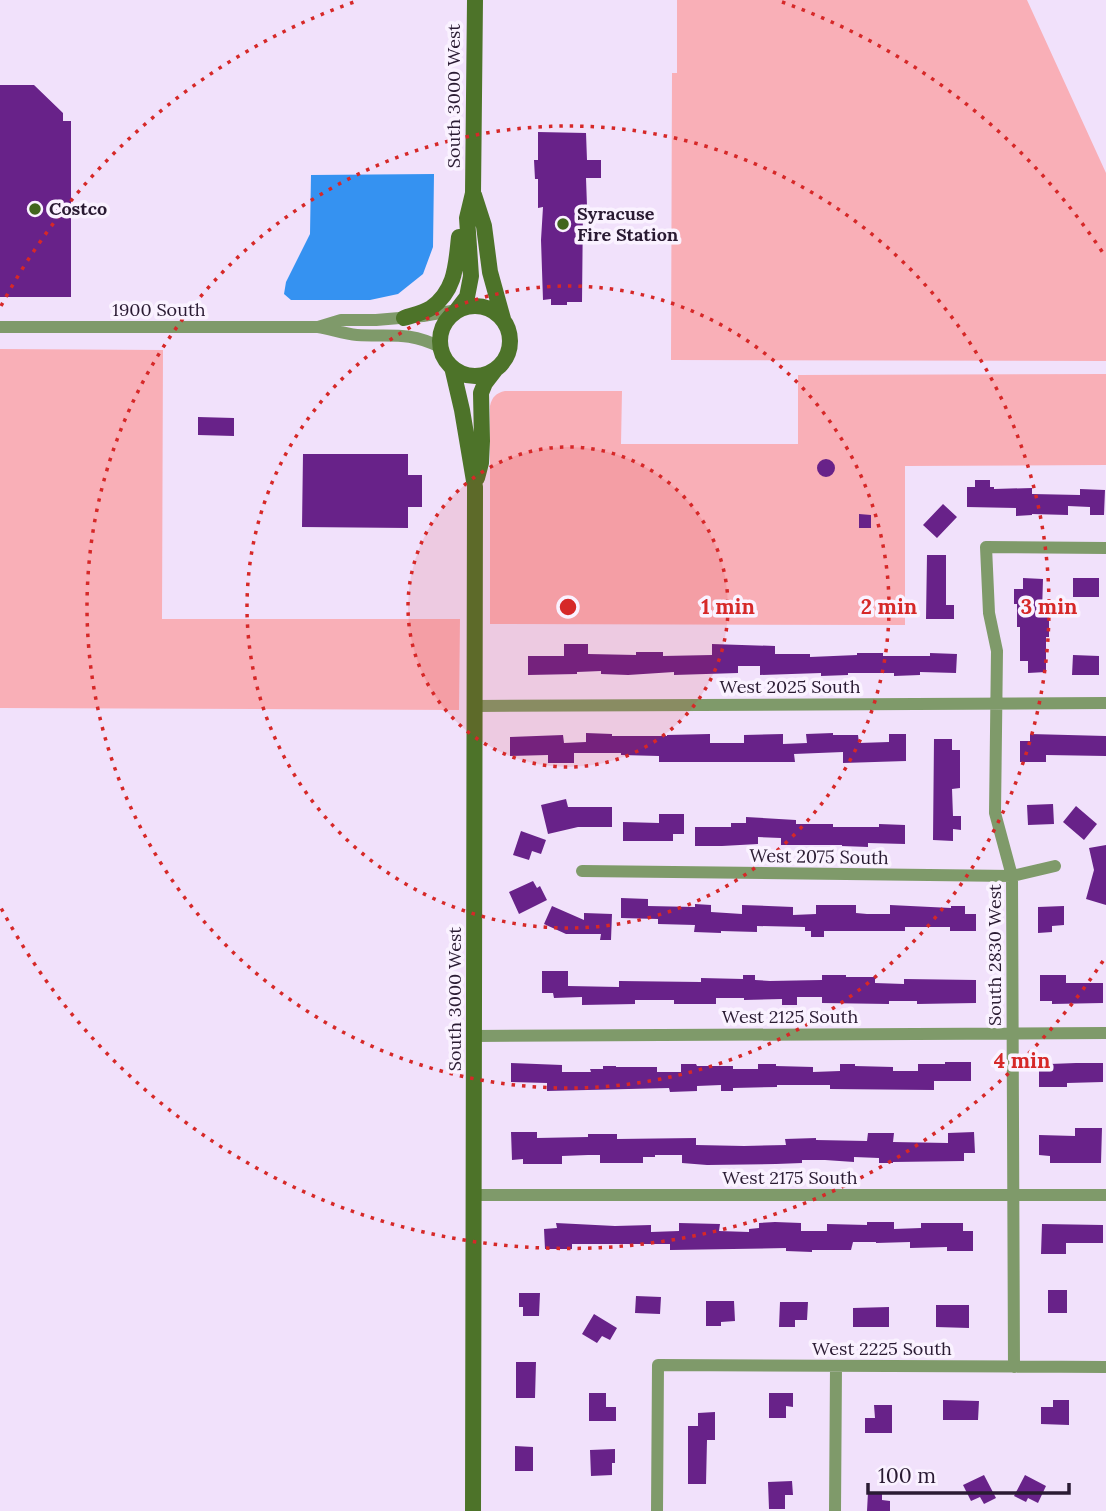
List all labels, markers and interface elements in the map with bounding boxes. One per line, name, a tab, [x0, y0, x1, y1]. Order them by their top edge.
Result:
street label: South 3000 West	[442, 24, 465, 168]
place label: Costco	[49, 197, 107, 220]
marker: Costco	[27, 201, 43, 217]
place label: Syracuse Fire Station	[577, 202, 679, 246]
marker: Syracuse Fire Station	[555, 216, 571, 232]
street label: 1900 South	[112, 298, 206, 321]
text: 1 min	[701, 593, 755, 620]
text: 2 min	[861, 593, 917, 620]
text: 3 min	[1021, 593, 1077, 620]
centre of rings	[556, 595, 580, 619]
street label: West 2025 South	[719, 675, 861, 698]
street label: West 2075 South	[749, 844, 889, 869]
street label: South 2830 West	[983, 884, 1006, 1026]
street label: South 3000 West	[443, 927, 466, 1071]
street label: West 2125 South	[722, 1005, 859, 1028]
text: 4 min	[994, 1047, 1050, 1074]
street label: West 2175 South	[722, 1166, 858, 1189]
street label: West 2225 South	[812, 1337, 952, 1360]
scale bar	[868, 1452, 1069, 1496]
text: 100 m	[878, 1462, 936, 1489]

